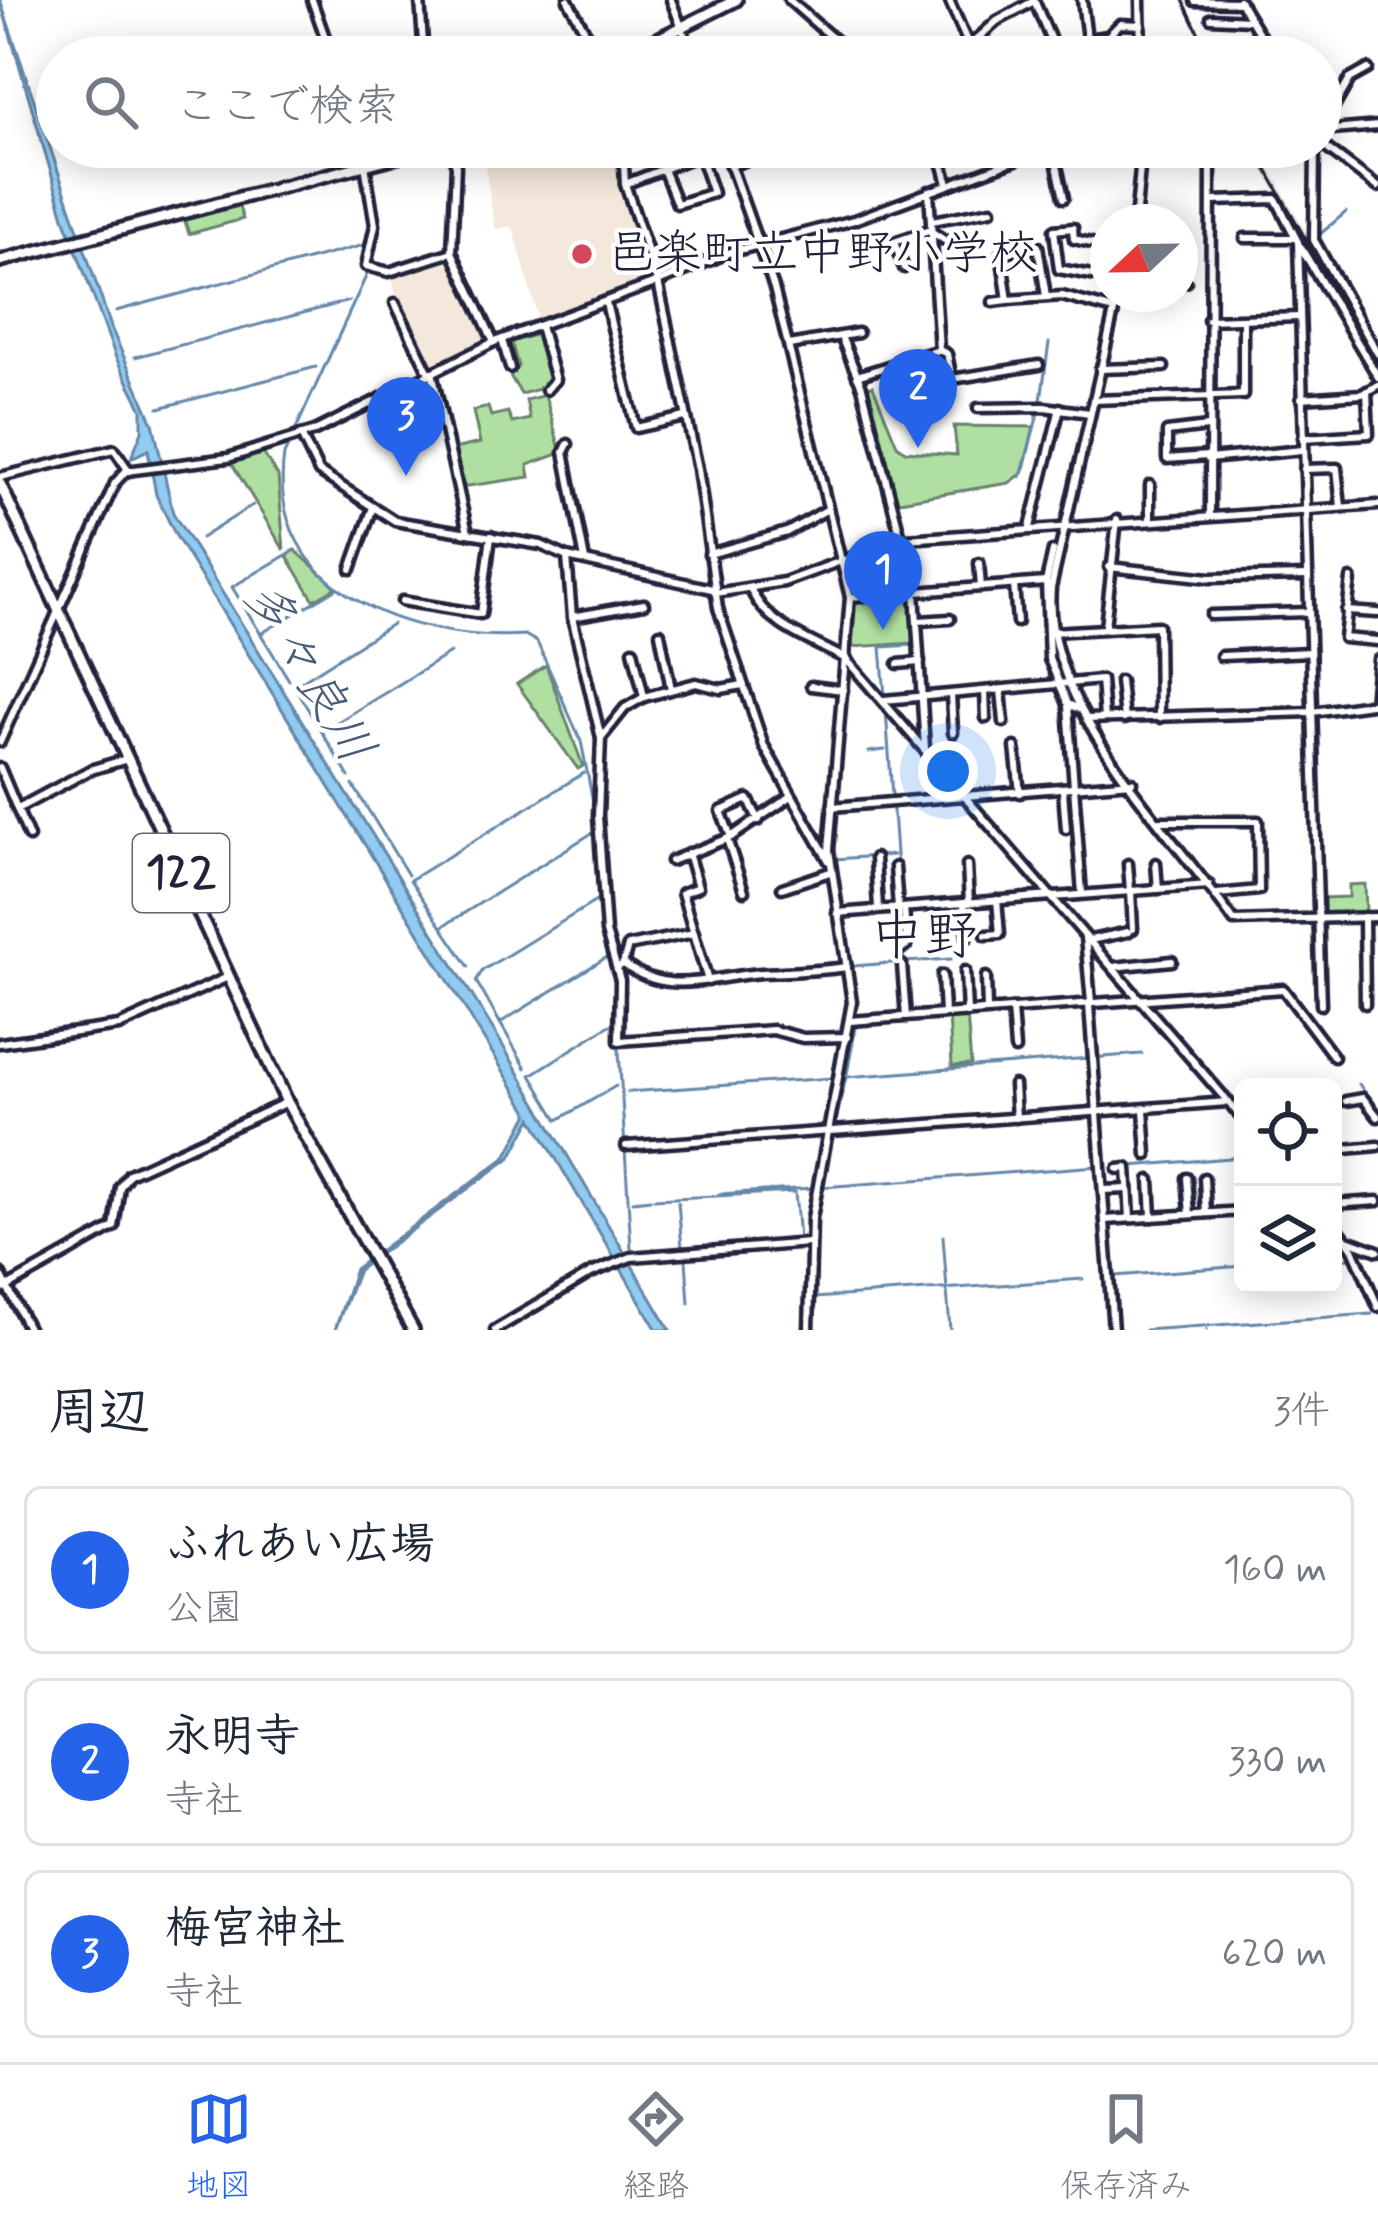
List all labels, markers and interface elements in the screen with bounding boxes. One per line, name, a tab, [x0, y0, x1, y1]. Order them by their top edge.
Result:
search box	[36, 36, 1342, 168]
icon: search	[78, 69, 144, 135]
text: ここで検索	[174, 78, 399, 137]
north arrow	[1090, 204, 1198, 312]
place label: 邑楽町立中野小学校	[606, 223, 1038, 286]
marker: 邑楽町立中野小学校	[569, 241, 595, 267]
pin: 2	[879, 349, 957, 448]
pin: 3	[367, 377, 445, 476]
pin: 1	[844, 531, 922, 630]
water label: 多々良川	[226, 568, 388, 776]
your location	[918, 741, 978, 801]
road number: 122	[133, 834, 229, 912]
district label: 中野	[870, 903, 978, 974]
map controls	[1234, 1078, 1342, 1294]
button: locate	[1234, 1078, 1342, 1186]
button: layers	[1234, 1186, 1342, 1294]
text: 周辺	[48, 1381, 150, 1447]
text: 3件	[1273, 1387, 1330, 1438]
text: ふれあい広場	[165, 1516, 435, 1575]
text: 1	[81, 1545, 99, 1596]
text: 160 m	[1223, 1545, 1327, 1596]
text: 公園	[165, 1584, 243, 1635]
text: 永明寺	[165, 1708, 300, 1767]
text: 2	[80, 1737, 100, 1788]
text: 330 m	[1228, 1737, 1327, 1788]
text: 寺社	[165, 1776, 243, 1827]
text: 梅宮神社	[165, 1900, 345, 1959]
text: 3	[81, 1929, 99, 1980]
text: 620 m	[1221, 1929, 1327, 1980]
text: 寺社	[165, 1968, 243, 2019]
tab: 地図	[186, 2086, 252, 2209]
tab: 経路	[623, 2086, 689, 2209]
tab: 保存済み	[1060, 2086, 1192, 2209]

